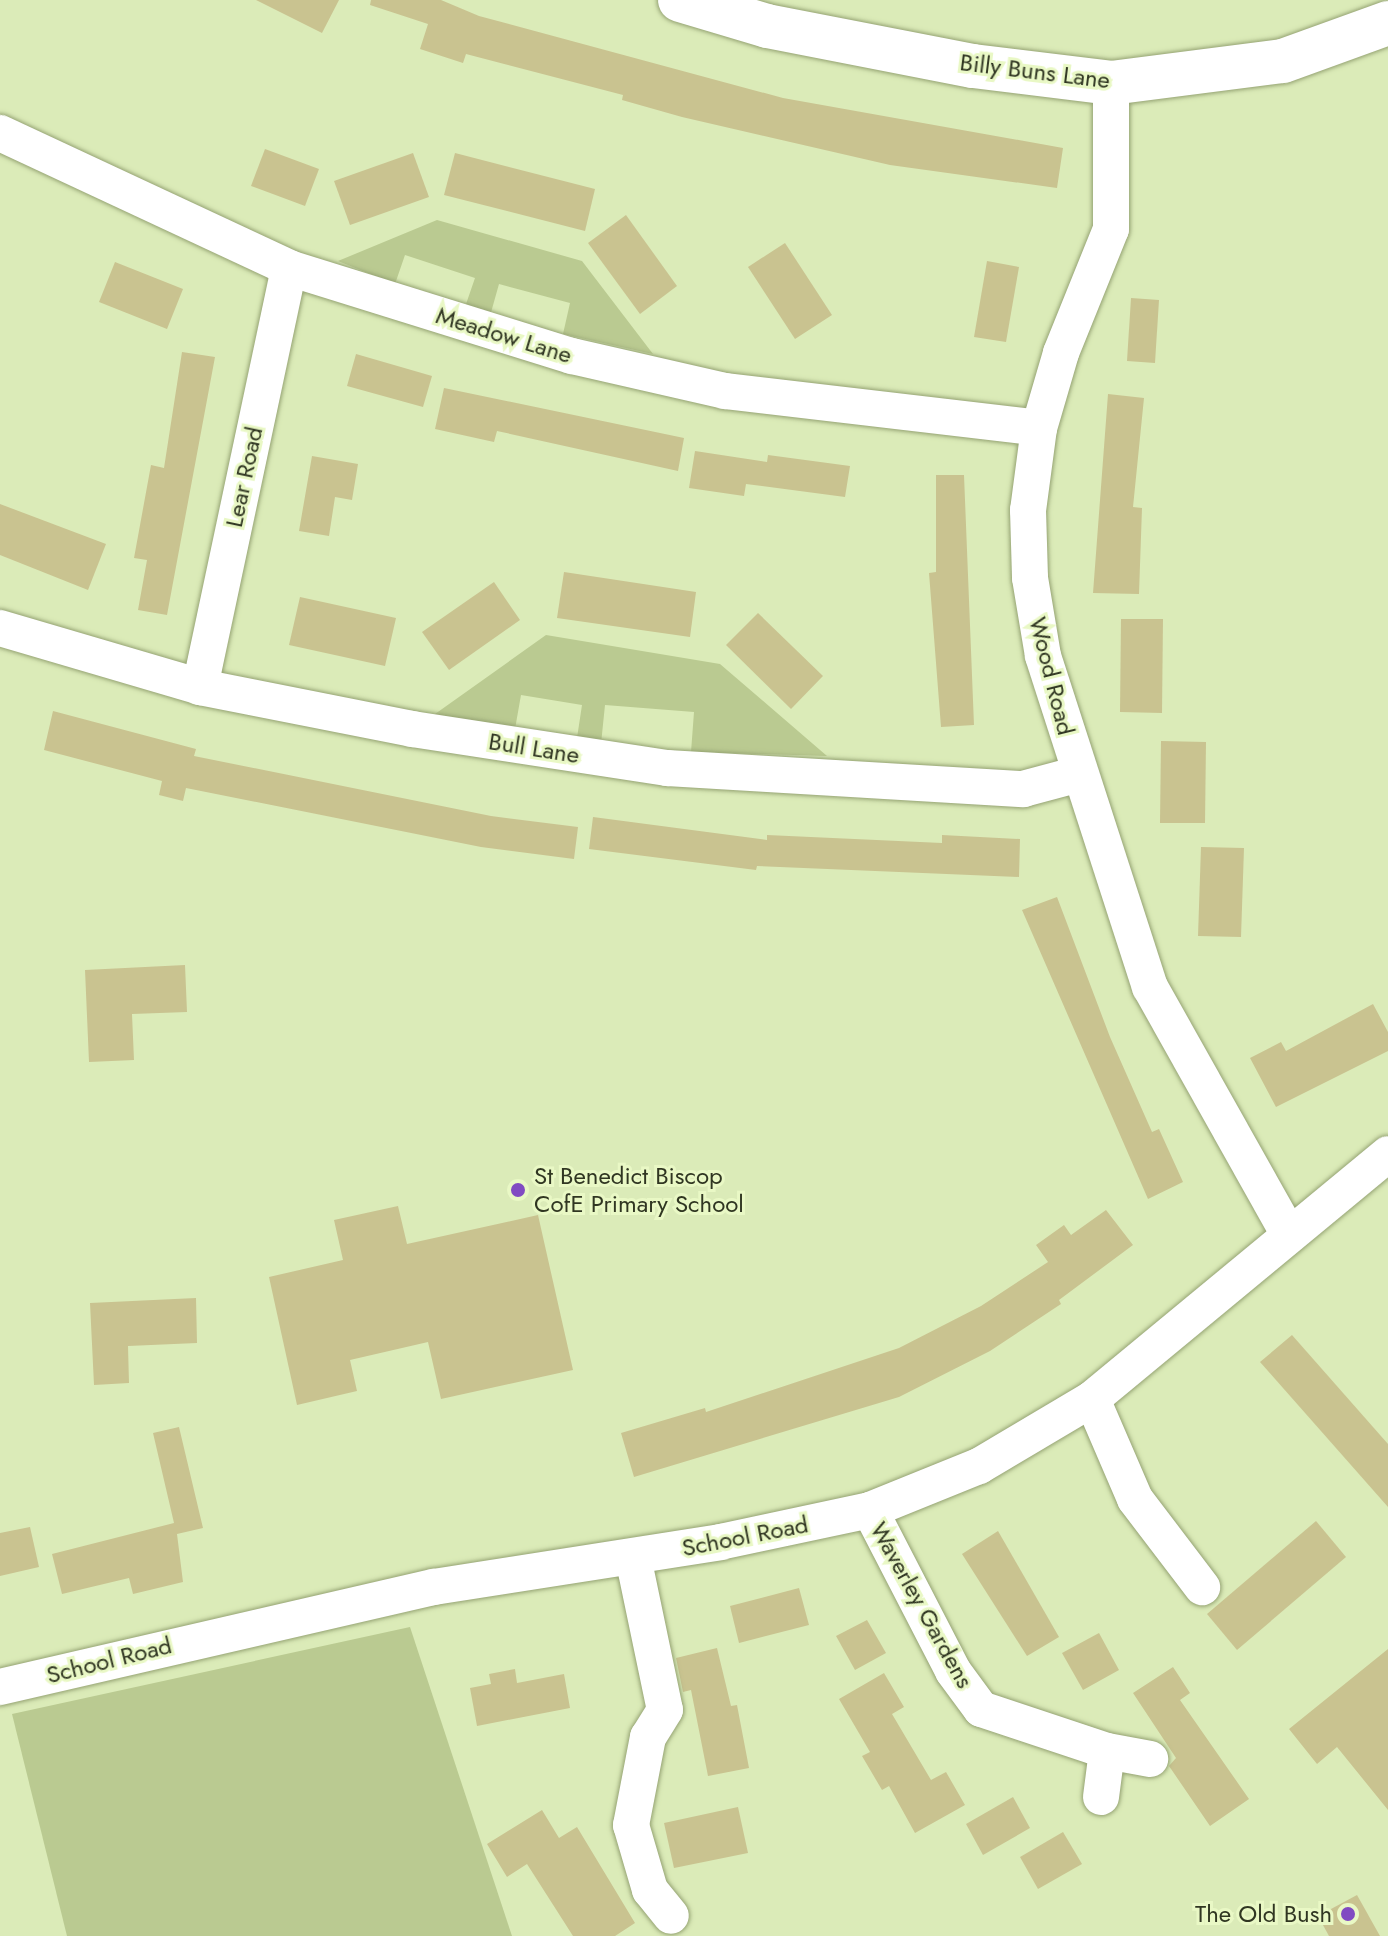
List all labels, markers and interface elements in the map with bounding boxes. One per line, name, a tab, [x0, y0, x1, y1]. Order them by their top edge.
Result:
street label: Billy Buns Lane	[958, 47, 1112, 95]
street label: Meadow Lane	[433, 301, 575, 369]
street label: Lear Road	[219, 424, 269, 530]
street label: Wood Road	[1023, 614, 1081, 738]
street label: Bull Lane	[487, 727, 581, 769]
place label: St Benedict Biscop CofE Primary School	[534, 1162, 744, 1218]
marker: St Benedict Biscop CofE Primary School	[509, 1181, 527, 1199]
street label: School Road	[679, 1510, 811, 1562]
street label: Waverley Gardens	[864, 1517, 980, 1693]
street label: School Road	[43, 1631, 175, 1689]
place label: The Old Bush	[1195, 1900, 1332, 1928]
marker: The Old Bush	[1339, 1905, 1357, 1923]

